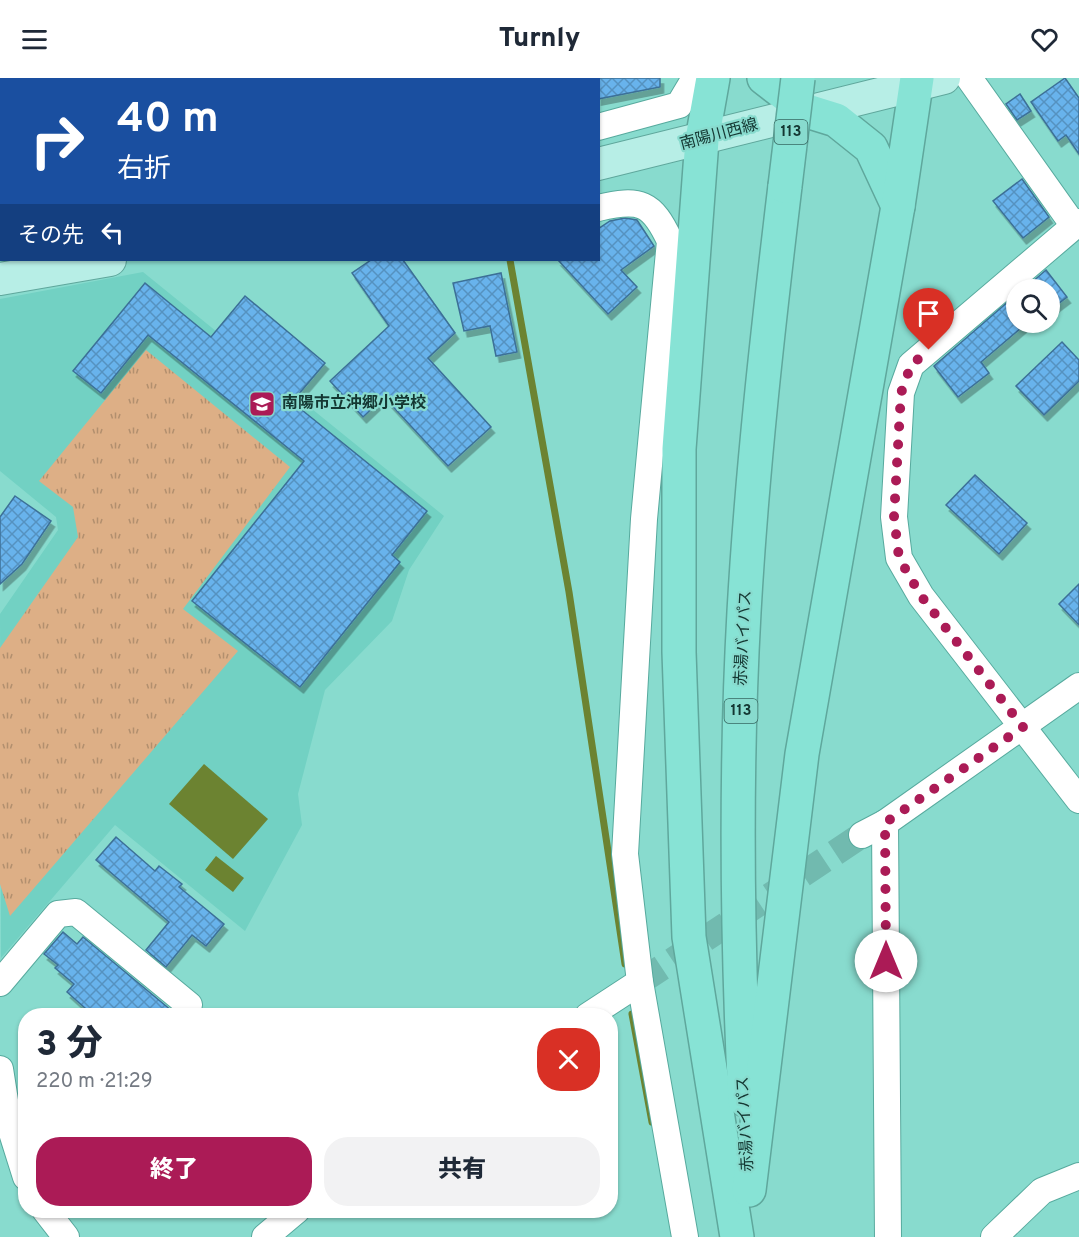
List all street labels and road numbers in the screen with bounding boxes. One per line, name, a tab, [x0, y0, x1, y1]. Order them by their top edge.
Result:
street label: 南陽川西線	[678, 115, 760, 155]
road number: 113	[774, 120, 808, 144]
street label: 赤湯バイパス	[732, 590, 756, 686]
road number: 113	[724, 699, 758, 723]
street label: 赤湯バイパス	[734, 1076, 758, 1172]

